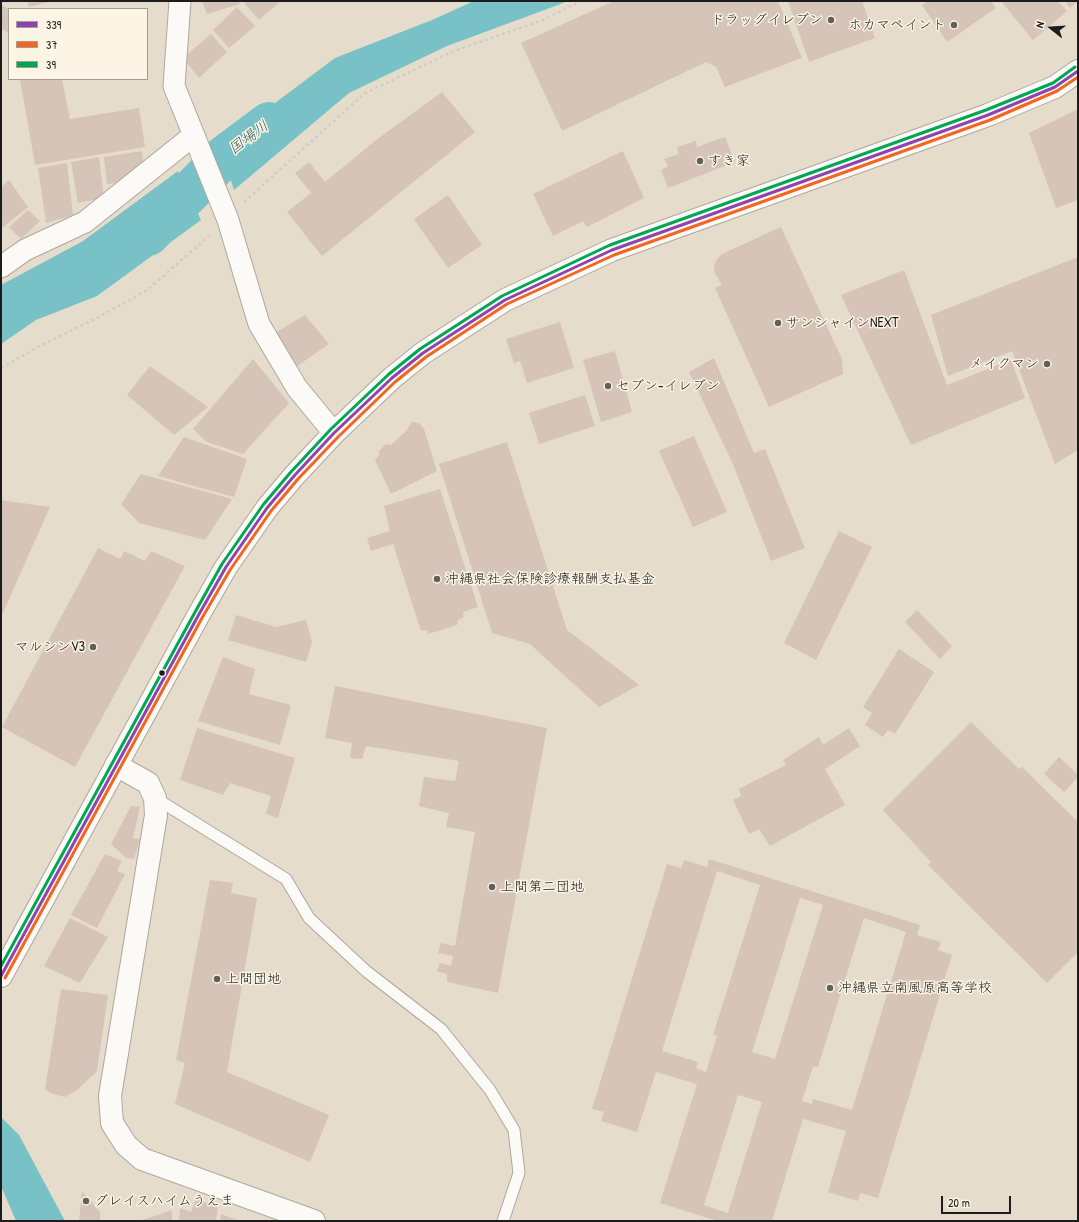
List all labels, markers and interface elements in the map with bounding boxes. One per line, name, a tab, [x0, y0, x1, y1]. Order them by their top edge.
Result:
legend	[8, 8, 148, 80]
north arrow	[1031, 8, 1071, 48]
place label: ドラッグイレブン	[711, 12, 823, 28]
marker: ドラッグイレブン	[826, 15, 836, 25]
text: 339	[46, 16, 61, 33]
place label: ホカマペイント	[848, 17, 946, 33]
marker: ホカマペイント	[949, 20, 959, 30]
text: N	[1032, 20, 1047, 29]
text: 37	[46, 36, 57, 53]
text: 39	[46, 56, 56, 73]
water label: 国場川	[226, 117, 272, 159]
place label: すき家	[708, 153, 750, 169]
marker: すき家	[695, 156, 705, 166]
place label: サンシャインNEXT	[786, 315, 899, 331]
marker: サンシャインNEXT	[773, 318, 783, 328]
place label: メイクマン	[969, 356, 1039, 372]
marker: メイクマン	[1042, 359, 1052, 369]
place label: セブン-イレブン	[616, 378, 720, 394]
marker: セブン-イレブン	[603, 381, 613, 391]
place label: 沖縄県社会保険診療報酬支払基金	[445, 571, 655, 587]
marker: 沖縄県社会保険診療報酬支払基金	[432, 574, 442, 584]
place label: マルシンV3	[15, 639, 85, 655]
marker: マルシンV3	[88, 642, 98, 652]
unlabelled marker	[157, 668, 167, 678]
place label: 上間第二団地	[500, 879, 584, 895]
marker: 上間第二団地	[487, 882, 497, 892]
place label: 上間団地	[225, 971, 281, 987]
marker: 上間団地	[212, 974, 222, 984]
place label: 沖縄県立南風原高等学校	[838, 980, 992, 996]
marker: 沖縄県立南風原高等学校	[825, 983, 835, 993]
scale bar	[943, 1188, 1013, 1214]
place label: グレイスハイムうえま	[94, 1193, 234, 1209]
text: 20 m	[948, 1194, 970, 1211]
marker: グレイスハイムうえま	[81, 1196, 91, 1206]

